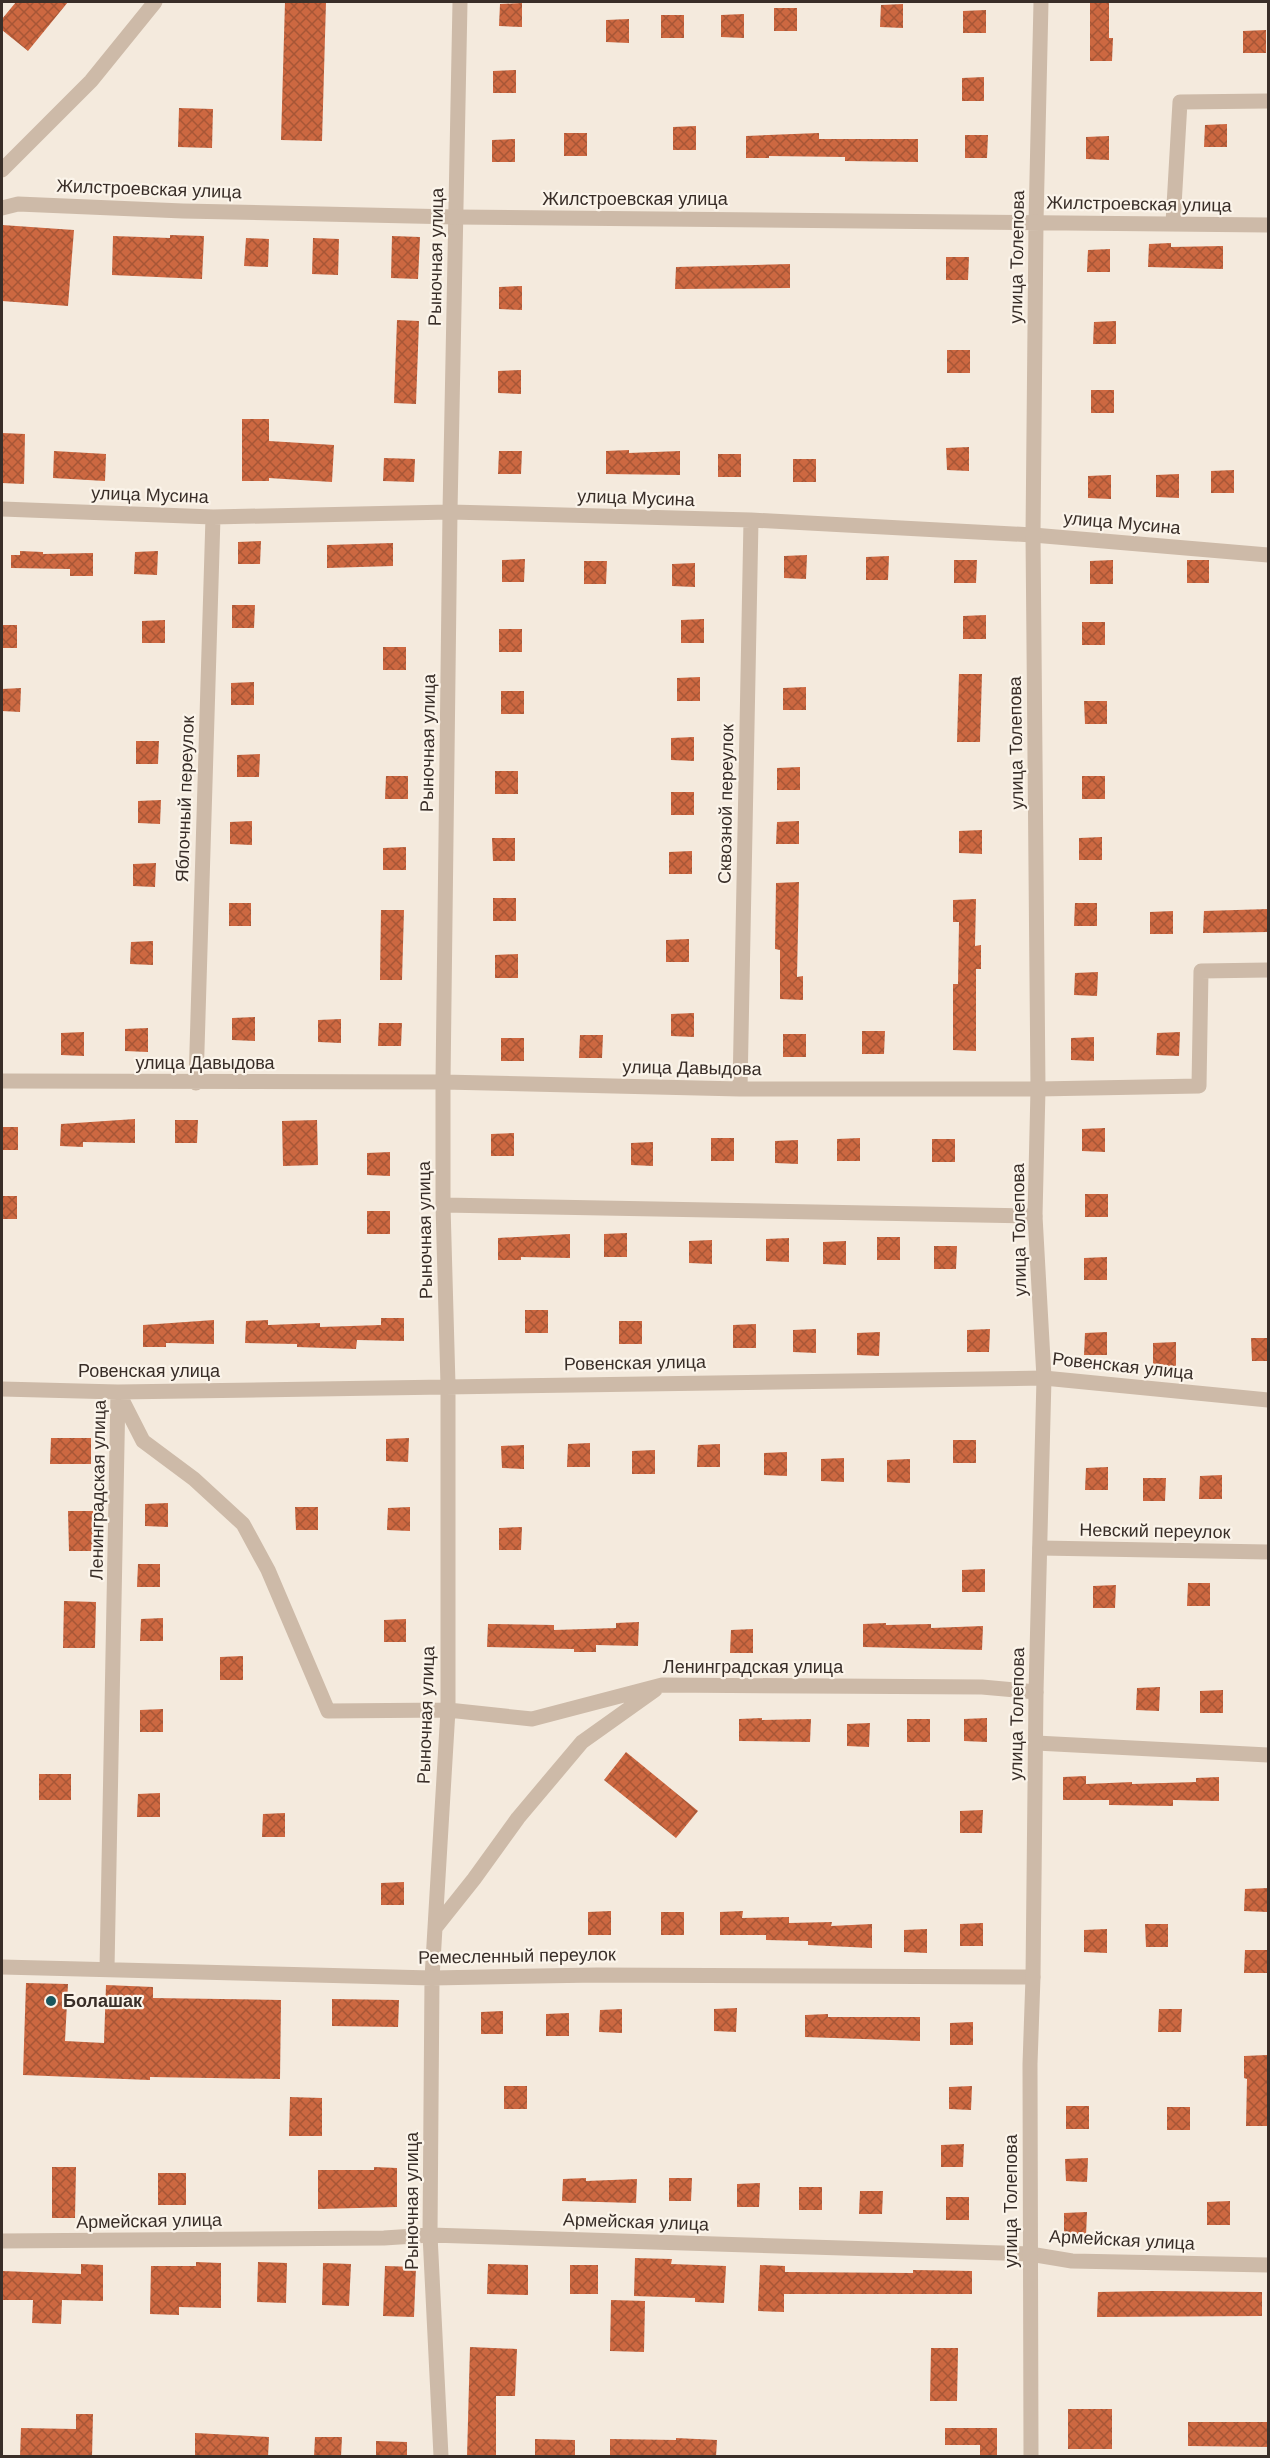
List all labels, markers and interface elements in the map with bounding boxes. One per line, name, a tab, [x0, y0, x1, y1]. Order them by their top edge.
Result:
street label: Жилстроевская улица	[56, 176, 243, 202]
street label: Рыночная улица	[425, 187, 447, 326]
street label: Жилстроевская улица	[542, 189, 729, 209]
street label: улица Толепова	[1006, 189, 1028, 324]
street label: Жилстроевская улица	[1046, 192, 1233, 216]
street label: улица Мусина	[91, 483, 210, 507]
street label: улица Мусина	[577, 486, 696, 510]
street label: улица Мусина	[1063, 508, 1182, 538]
street label: Рыночная улица	[417, 673, 439, 812]
street label: улица Толепова	[1005, 675, 1027, 810]
street label: Яблочный переулок	[172, 715, 198, 883]
street label: Сквозной переулок	[715, 724, 737, 884]
street label: улица Давыдова	[135, 1053, 276, 1073]
street label: улица Давыдова	[622, 1057, 763, 1079]
street label: Рыночная улица	[414, 1160, 436, 1299]
street label: улица Толепова	[1008, 1162, 1030, 1297]
street label: Ровенская улица	[1051, 1349, 1196, 1383]
street label: Ровенская улица	[564, 1352, 707, 1374]
street label: Ровенская улица	[78, 1361, 221, 1381]
street label: Ленинградская улица	[86, 1399, 110, 1580]
street label: Невский переулок	[1079, 1520, 1231, 1542]
street label: Рыночная улица	[414, 1645, 438, 1784]
street label: улица Толепова	[1006, 1646, 1028, 1781]
street label: Ленинградская улица	[663, 1657, 844, 1677]
street label: Ремесленный переулок	[418, 1944, 616, 1968]
place label: Болашак	[63, 1991, 143, 2011]
marker: Болашак	[44, 1994, 58, 2008]
street label: Рыночная улица	[402, 2131, 422, 2270]
street label: улица Толепова	[1001, 2133, 1021, 2268]
street label: Армейская улица	[563, 2209, 710, 2235]
street label: Армейская улица	[76, 2210, 223, 2232]
street label: Армейская улица	[1049, 2226, 1196, 2254]

